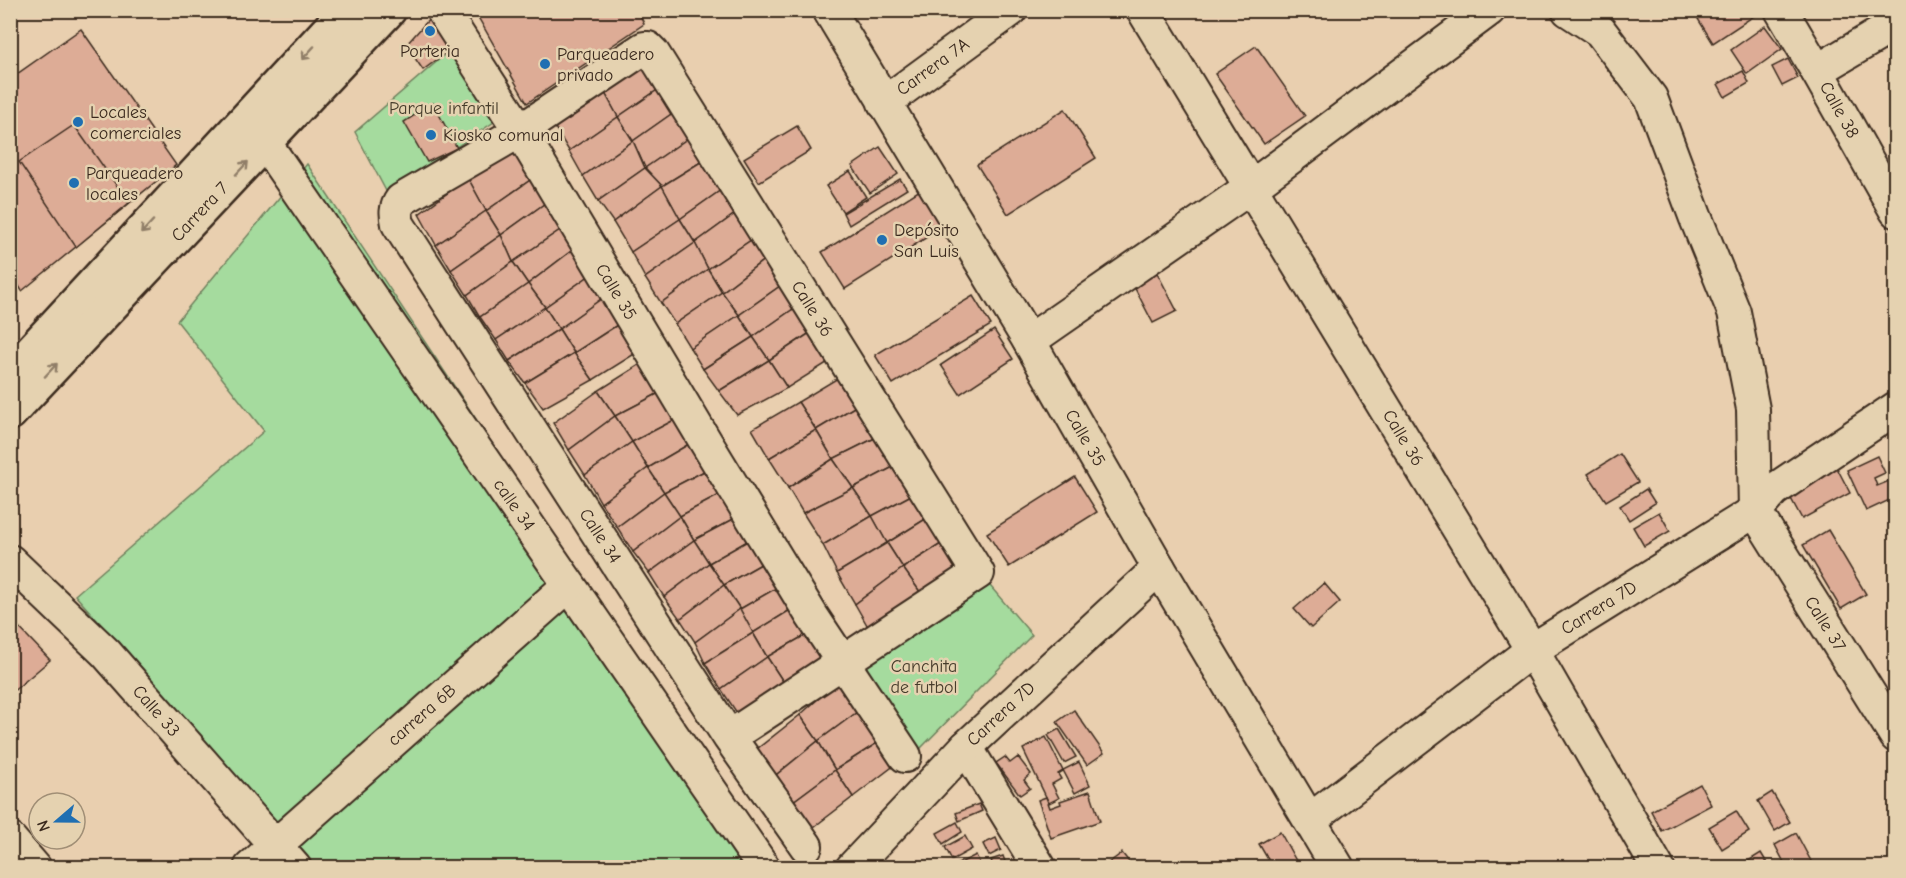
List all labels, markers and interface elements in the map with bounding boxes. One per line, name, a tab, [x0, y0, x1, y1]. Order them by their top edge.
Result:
marker: Porteria	[423, 24, 437, 38]
street label: Carrera 7A	[893, 34, 973, 100]
place label: Porteria	[400, 41, 460, 62]
place label: Parqueadero privado	[557, 44, 654, 86]
one-way arrow	[301, 46, 315, 61]
marker: Parqueadero privado	[538, 57, 552, 71]
street label: Calle 38	[1815, 78, 1863, 142]
park label: Parque infantil	[389, 98, 499, 119]
place label: Locales comerciales	[90, 102, 181, 144]
marker: Locales comerciales	[71, 115, 85, 129]
place label: Kiosko comunal	[443, 125, 563, 146]
marker: Kiosko comunal	[424, 128, 438, 142]
one-way arrow	[235, 160, 249, 175]
place label: Parqueadero locales	[86, 163, 183, 205]
marker: Parqueadero locales	[67, 176, 81, 190]
street label: Carrera 7	[167, 177, 233, 246]
one-way arrow	[140, 220, 154, 235]
place label: Depósito San Luis	[894, 220, 959, 262]
marker: Depósito San Luis	[875, 233, 889, 247]
street label: Calle 35	[591, 260, 641, 324]
street label: Calle 36	[787, 277, 837, 341]
one-way arrow	[43, 363, 58, 378]
street label: Calle 35	[1060, 406, 1110, 470]
street label: Calle 36	[1378, 406, 1428, 470]
street label: calle 34	[489, 475, 539, 535]
street label: Calle 34	[575, 505, 625, 567]
street label: Carrera 7D	[1557, 577, 1641, 639]
street label: Calle 37	[1800, 593, 1850, 656]
park label: Canchita de futbol	[890, 656, 958, 698]
street label: Carrera 7D	[963, 677, 1039, 751]
street label: carrera 6B	[383, 680, 461, 750]
street label: Calle 33	[128, 681, 184, 741]
north arrow	[27, 791, 87, 851]
text: N	[34, 818, 54, 834]

